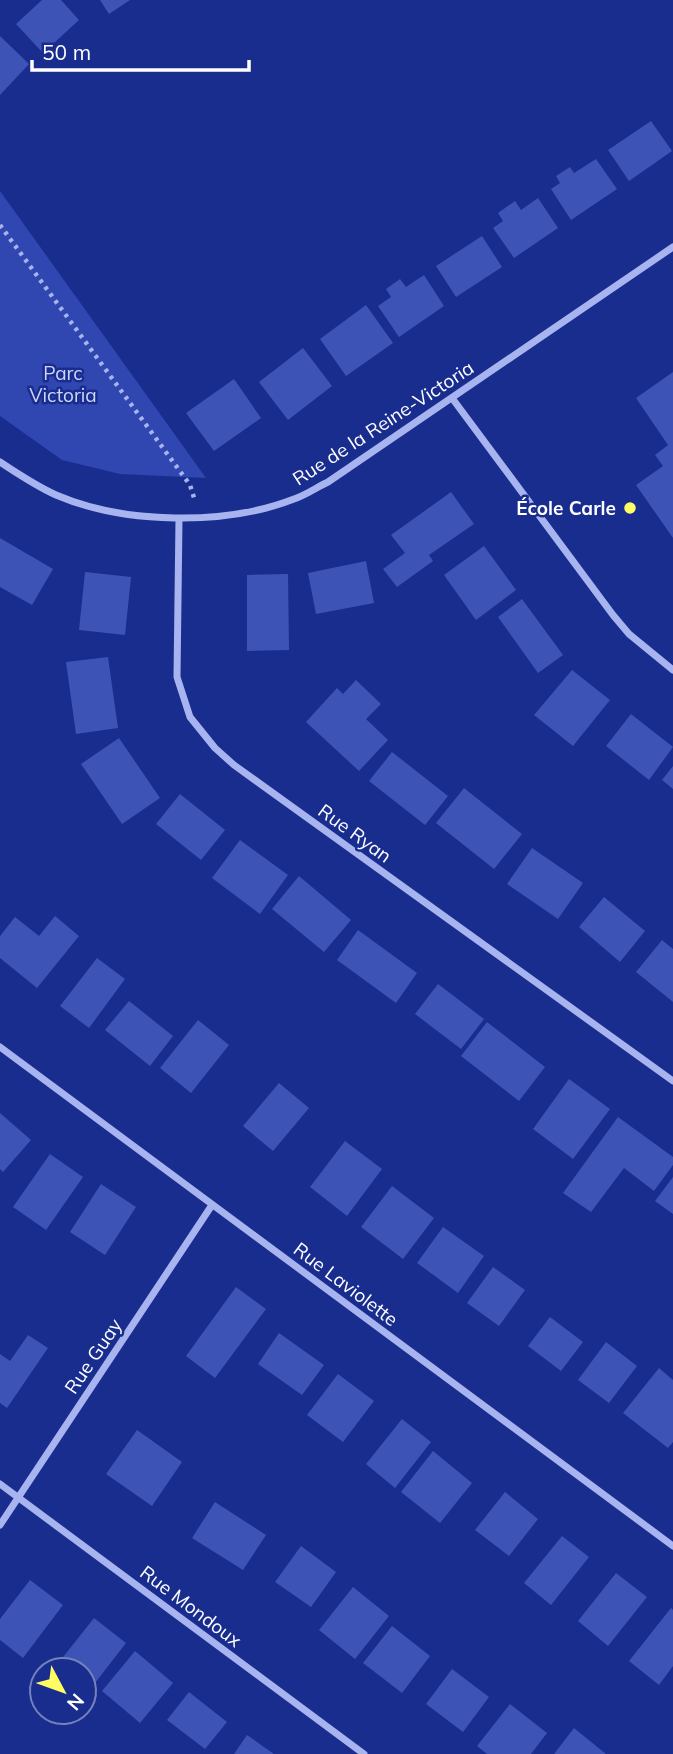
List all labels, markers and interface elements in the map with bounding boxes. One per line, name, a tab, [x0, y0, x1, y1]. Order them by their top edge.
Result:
scale bar	[32, 28, 248, 72]
text: 50 m	[42, 39, 91, 65]
street label: Rue de la Reine-Victoria	[288, 355, 478, 491]
park label: Parc Victoria	[29, 361, 97, 407]
place label: École Carle	[516, 496, 616, 520]
marker: École Carle	[622, 500, 638, 516]
street label: Rue Ryan	[314, 798, 396, 868]
street label: Rue Laviolette	[289, 1237, 403, 1331]
street label: Rue Guay	[59, 1314, 127, 1398]
street label: Rue Mondoux	[135, 1560, 247, 1652]
north arrow	[28, 1656, 98, 1726]
text: N	[62, 1689, 90, 1715]

